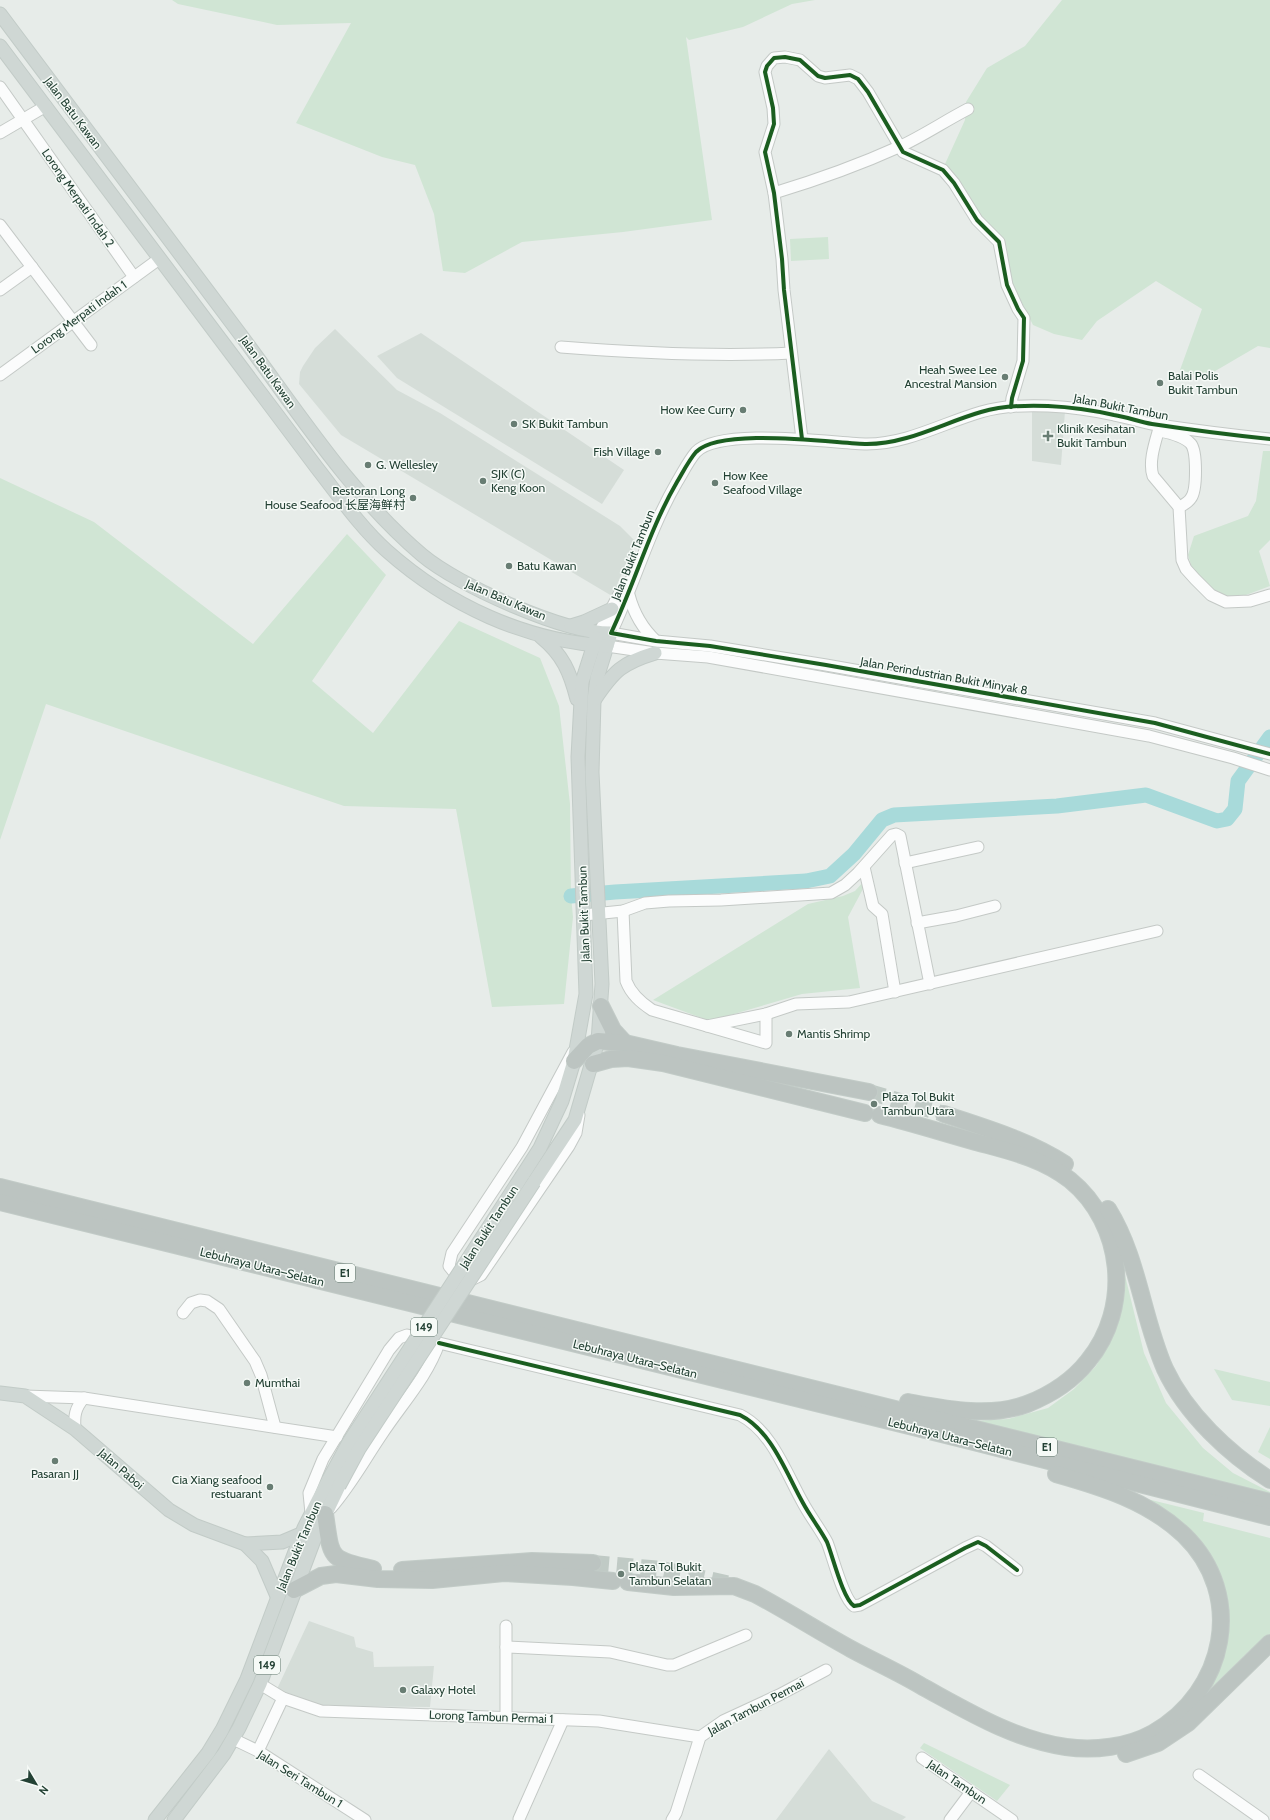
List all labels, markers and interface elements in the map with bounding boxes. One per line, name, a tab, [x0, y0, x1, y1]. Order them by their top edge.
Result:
street label: Jalan Batu Kawan	[41, 73, 105, 152]
street label: Lorong Merpati Indah 2	[39, 146, 118, 250]
street label: Lorong Merpati Indah 1	[28, 277, 129, 356]
street label: Jalan Batu Kawan	[236, 332, 300, 411]
place label: Heah Swee Lee Ancestral Mansion	[904, 362, 997, 391]
place label: Balai Polis Bukit Tambun	[1168, 368, 1238, 397]
marker: Heah Swee Lee Ancestral Mansion	[1000, 372, 1010, 382]
marker: Balai Polis Bukit Tambun	[1155, 378, 1165, 388]
street label: Jalan Bukit Tambun	[1071, 390, 1170, 423]
place label: How Kee Curry	[660, 402, 735, 417]
marker: How Kee Curry	[738, 405, 748, 415]
place label: SK Bukit Tambun	[522, 416, 608, 431]
marker: SK Bukit Tambun	[509, 419, 519, 429]
place label: Klinik Kesihatan Bukit Tambun	[1057, 421, 1135, 450]
marker: Klinik Kesihatan Bukit Tambun	[1042, 430, 1054, 442]
place label: Fish Village	[593, 444, 650, 459]
marker: Fish Village	[653, 447, 663, 457]
place label: G. Wellesley	[376, 457, 438, 472]
marker: G. Wellesley	[363, 460, 373, 470]
place label: SJK (C) Keng Koon	[491, 466, 545, 495]
place label: How Kee Seafood Village	[723, 468, 802, 497]
marker: SJK (C) Keng Koon	[478, 476, 488, 486]
marker: How Kee Seafood Village	[710, 478, 720, 488]
place label: Restoran Long House Seafood 长屋海鲜村	[265, 483, 406, 512]
marker: Restoran Long House Seafood 长屋海鲜村	[408, 493, 418, 503]
street label: Jalan Bukit Tambun	[607, 507, 658, 603]
place label: Batu Kawan	[517, 558, 577, 573]
marker: Batu Kawan	[504, 561, 514, 571]
street label: Jalan Batu Kawan	[463, 575, 549, 623]
street label: Jalan Perindustrian Bukit Minyak 8	[858, 653, 1029, 698]
street label: Jalan Bukit Tambun	[574, 865, 593, 963]
place label: Mantis Shrimp	[797, 1026, 871, 1041]
marker: Mantis Shrimp	[784, 1029, 794, 1039]
place label: Plaza Tol Bukit Tambun Utara	[882, 1089, 954, 1118]
marker: Plaza Tol Bukit Tambun Utara	[869, 1099, 879, 1109]
street label: Jalan Bukit Tambun	[456, 1182, 521, 1272]
street label: Lebuhraya Utara–Selatan	[198, 1244, 326, 1289]
road number: E1	[335, 1264, 355, 1282]
road number: 149	[411, 1318, 437, 1336]
street label: Lebuhraya Utara–Selatan	[571, 1336, 699, 1381]
place label: Mumthai	[255, 1375, 300, 1390]
marker: Mumthai	[242, 1378, 252, 1388]
street label: Lebuhraya Utara–Selatan	[886, 1414, 1014, 1459]
road number: E1	[1037, 1438, 1057, 1456]
street label: Jalan Paboi	[95, 1444, 147, 1492]
marker: Pasaran JJ	[50, 1456, 60, 1466]
place label: Pasaran JJ	[31, 1466, 79, 1481]
place label: Cia Xiang seafood restuarant	[172, 1472, 262, 1501]
marker: Cia Xiang seafood restuarant	[265, 1482, 275, 1492]
street label: Jalan Bukit Tambun	[272, 1498, 324, 1594]
place label: Plaza Tol Bukit Tambun Selatan	[629, 1559, 712, 1588]
marker: Plaza Tol Bukit Tambun Selatan	[616, 1569, 626, 1579]
road number: 149	[254, 1656, 280, 1674]
street label: Jalan Tambun Permai	[704, 1675, 806, 1739]
place label: Galaxy Hotel	[411, 1682, 476, 1697]
marker: Galaxy Hotel	[398, 1685, 408, 1695]
street label: Lorong Tambun Permai 1	[429, 1707, 553, 1726]
street label: Jalan Seri Tambun 1	[254, 1746, 345, 1811]
street label: Jalan Tambun	[924, 1756, 990, 1807]
north arrow	[16, 1764, 56, 1804]
text: N	[36, 1783, 52, 1798]

